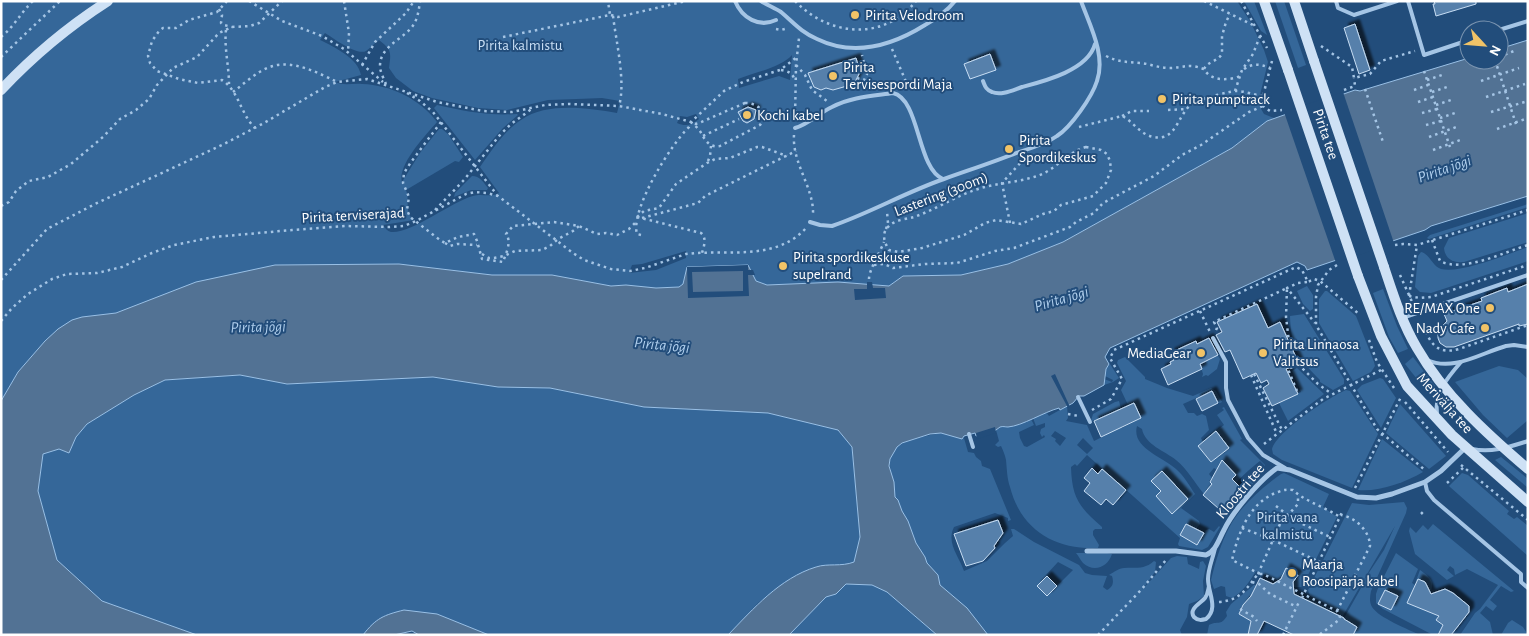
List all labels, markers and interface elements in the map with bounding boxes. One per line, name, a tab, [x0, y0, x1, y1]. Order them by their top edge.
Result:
place label: Pirita Velodroom	[865, 8, 964, 23]
marker: Pirita Velodroom	[849, 9, 861, 21]
north arrow	[1459, 20, 1509, 70]
park label: Pirita kalmistu	[478, 38, 563, 53]
text: N	[1486, 43, 1503, 58]
place label: Pirita Tervisespordi Maja	[843, 60, 952, 92]
marker: Pirita Tervisespordi Maja	[827, 70, 839, 82]
place label: Pirita pumptrack	[1172, 92, 1270, 107]
marker: Pirita pumptrack	[1156, 93, 1168, 105]
street label: Pirita tee	[1310, 107, 1341, 161]
place label: Kochi kabel	[757, 108, 824, 123]
marker: Kochi kabel	[741, 109, 753, 121]
place label: Pirita Spordikeskus	[1019, 133, 1096, 165]
marker: Pirita Spordikeskus	[1003, 143, 1015, 155]
water label: Pirita jõgi	[1416, 152, 1474, 186]
street label: Lastering (300m)	[892, 170, 990, 219]
street label: Pirita terviserajad	[301, 205, 405, 226]
place label: Pirita spordikeskuse supelrand	[793, 250, 910, 282]
marker: Pirita spordikeskuse supelrand	[777, 260, 789, 272]
water label: Pirita jõgi	[1032, 283, 1091, 315]
place label: RE/MAX One	[1404, 301, 1480, 316]
marker: RE/MAX One	[1484, 302, 1496, 314]
water label: Pirita jõgi	[230, 319, 286, 336]
place label: Nady Cafe	[1416, 321, 1475, 336]
marker: Nady Cafe	[1479, 322, 1491, 334]
water label: Pirita jõgi	[633, 334, 691, 357]
place label: Pirita Linnaosa Valitsus	[1273, 337, 1359, 369]
place label: MediaGear	[1127, 346, 1191, 361]
marker: MediaGear	[1195, 347, 1207, 359]
marker: Pirita Linnaosa Valitsus	[1257, 347, 1269, 359]
street label: Merivälja tee	[1414, 370, 1475, 436]
street label: Kloostri tee	[1213, 461, 1267, 522]
park label: Pirita vana kalmistu	[1256, 510, 1318, 542]
place label: Maarja Roosipärja kabel	[1302, 557, 1398, 589]
marker: Maarja Roosipärja kabel	[1286, 567, 1298, 579]

